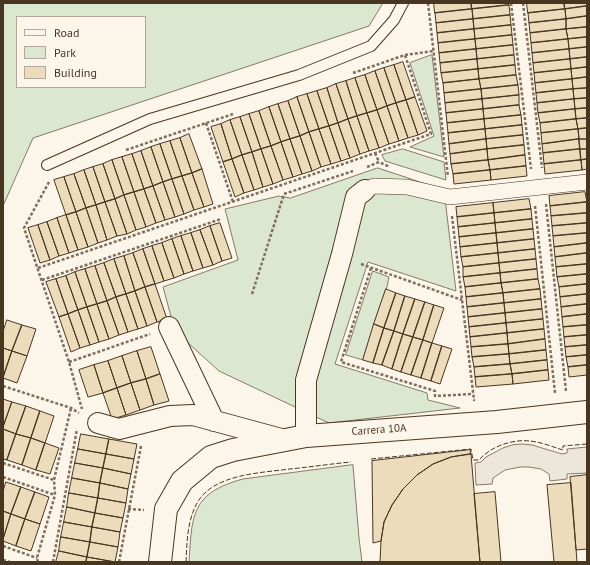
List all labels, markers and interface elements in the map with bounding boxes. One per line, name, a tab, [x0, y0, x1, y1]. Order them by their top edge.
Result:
legend	[16, 16, 146, 88]
text: Road	[54, 25, 79, 40]
text: Park	[54, 45, 76, 60]
text: Building	[54, 65, 97, 80]
street label: Carrera 10A	[351, 421, 407, 439]

